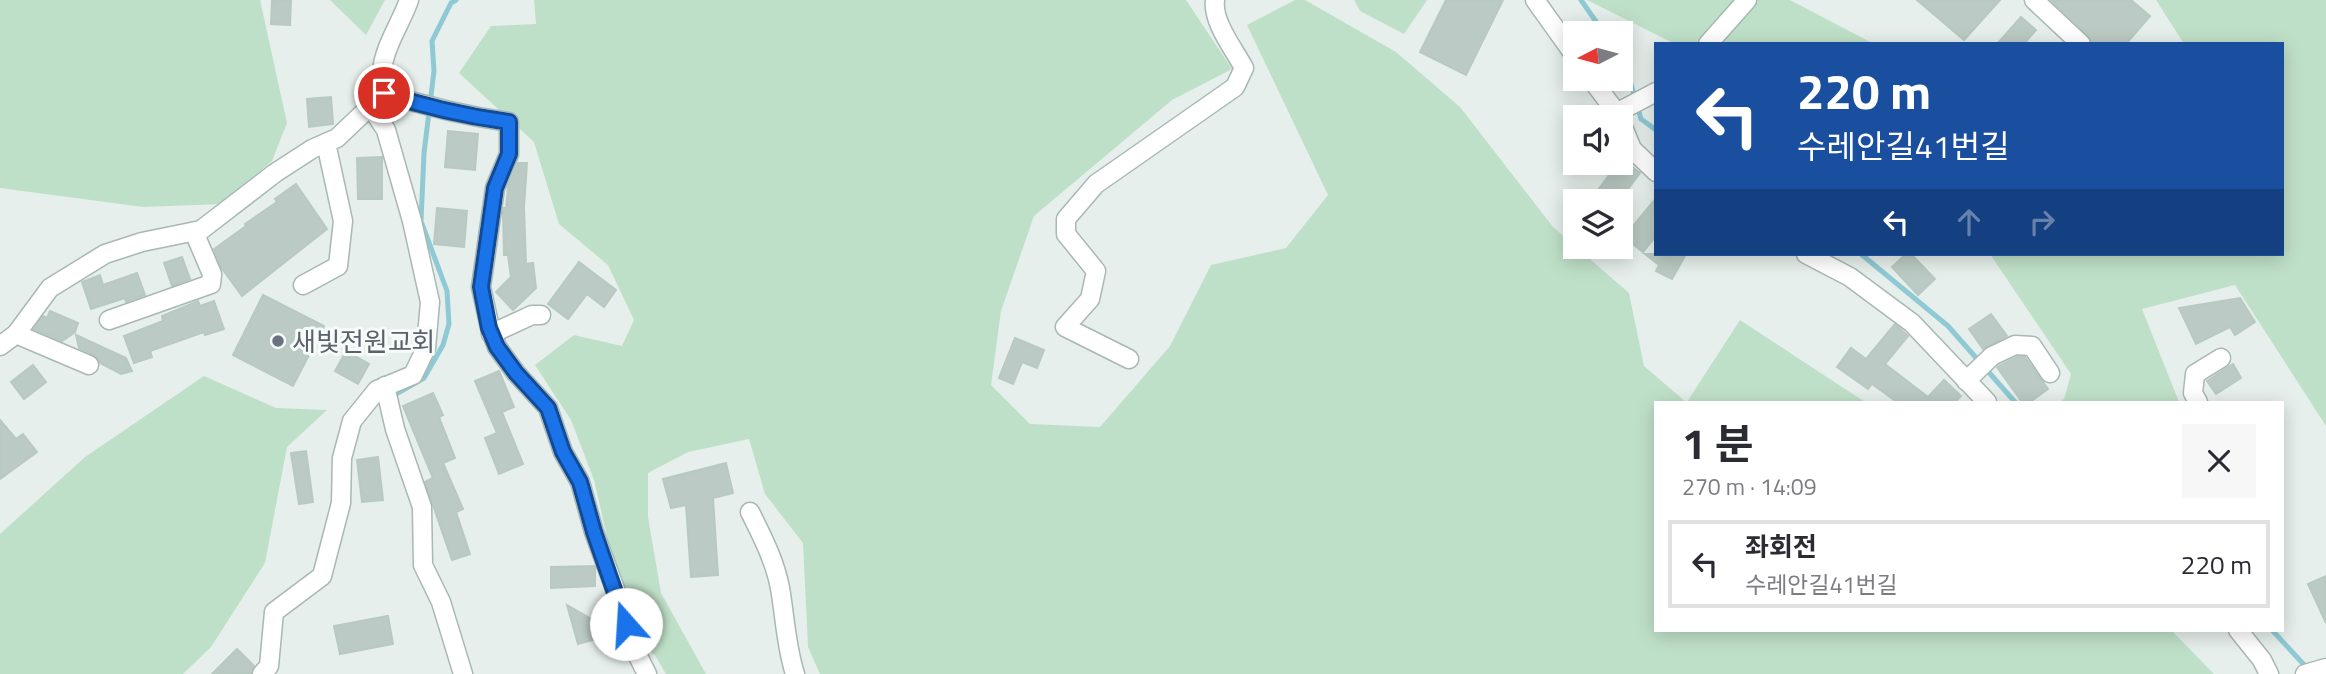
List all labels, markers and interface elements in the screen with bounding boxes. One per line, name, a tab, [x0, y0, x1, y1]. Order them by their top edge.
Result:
north arrow	[1563, 21, 1633, 91]
map controls	[1563, 21, 1633, 259]
text: 220 m	[1797, 53, 1931, 128]
pin	[354, 63, 414, 123]
icon: left	[1682, 70, 1773, 161]
icon: arrive	[365, 74, 403, 112]
button: sound	[1563, 105, 1633, 175]
text: 수레안길41번길	[1797, 122, 2009, 170]
button: layers	[1563, 189, 1633, 259]
icon: left	[1877, 203, 1915, 241]
icon: ahead	[1950, 203, 1988, 241]
icon: right	[2023, 203, 2061, 241]
place label: 새빛전원교회	[292, 322, 436, 361]
marker: 새빛전원교회	[270, 333, 286, 349]
text: 1 분	[1682, 411, 1753, 475]
button: close	[2182, 424, 2256, 498]
text: 270 m · 14:09	[1682, 469, 1817, 504]
text: 좌회전	[1745, 527, 1817, 566]
icon: left	[1686, 545, 1724, 583]
text: 220 m	[2181, 545, 2252, 584]
text: 수레안길41번길	[1745, 567, 1898, 602]
position arrow	[589, 587, 663, 661]

